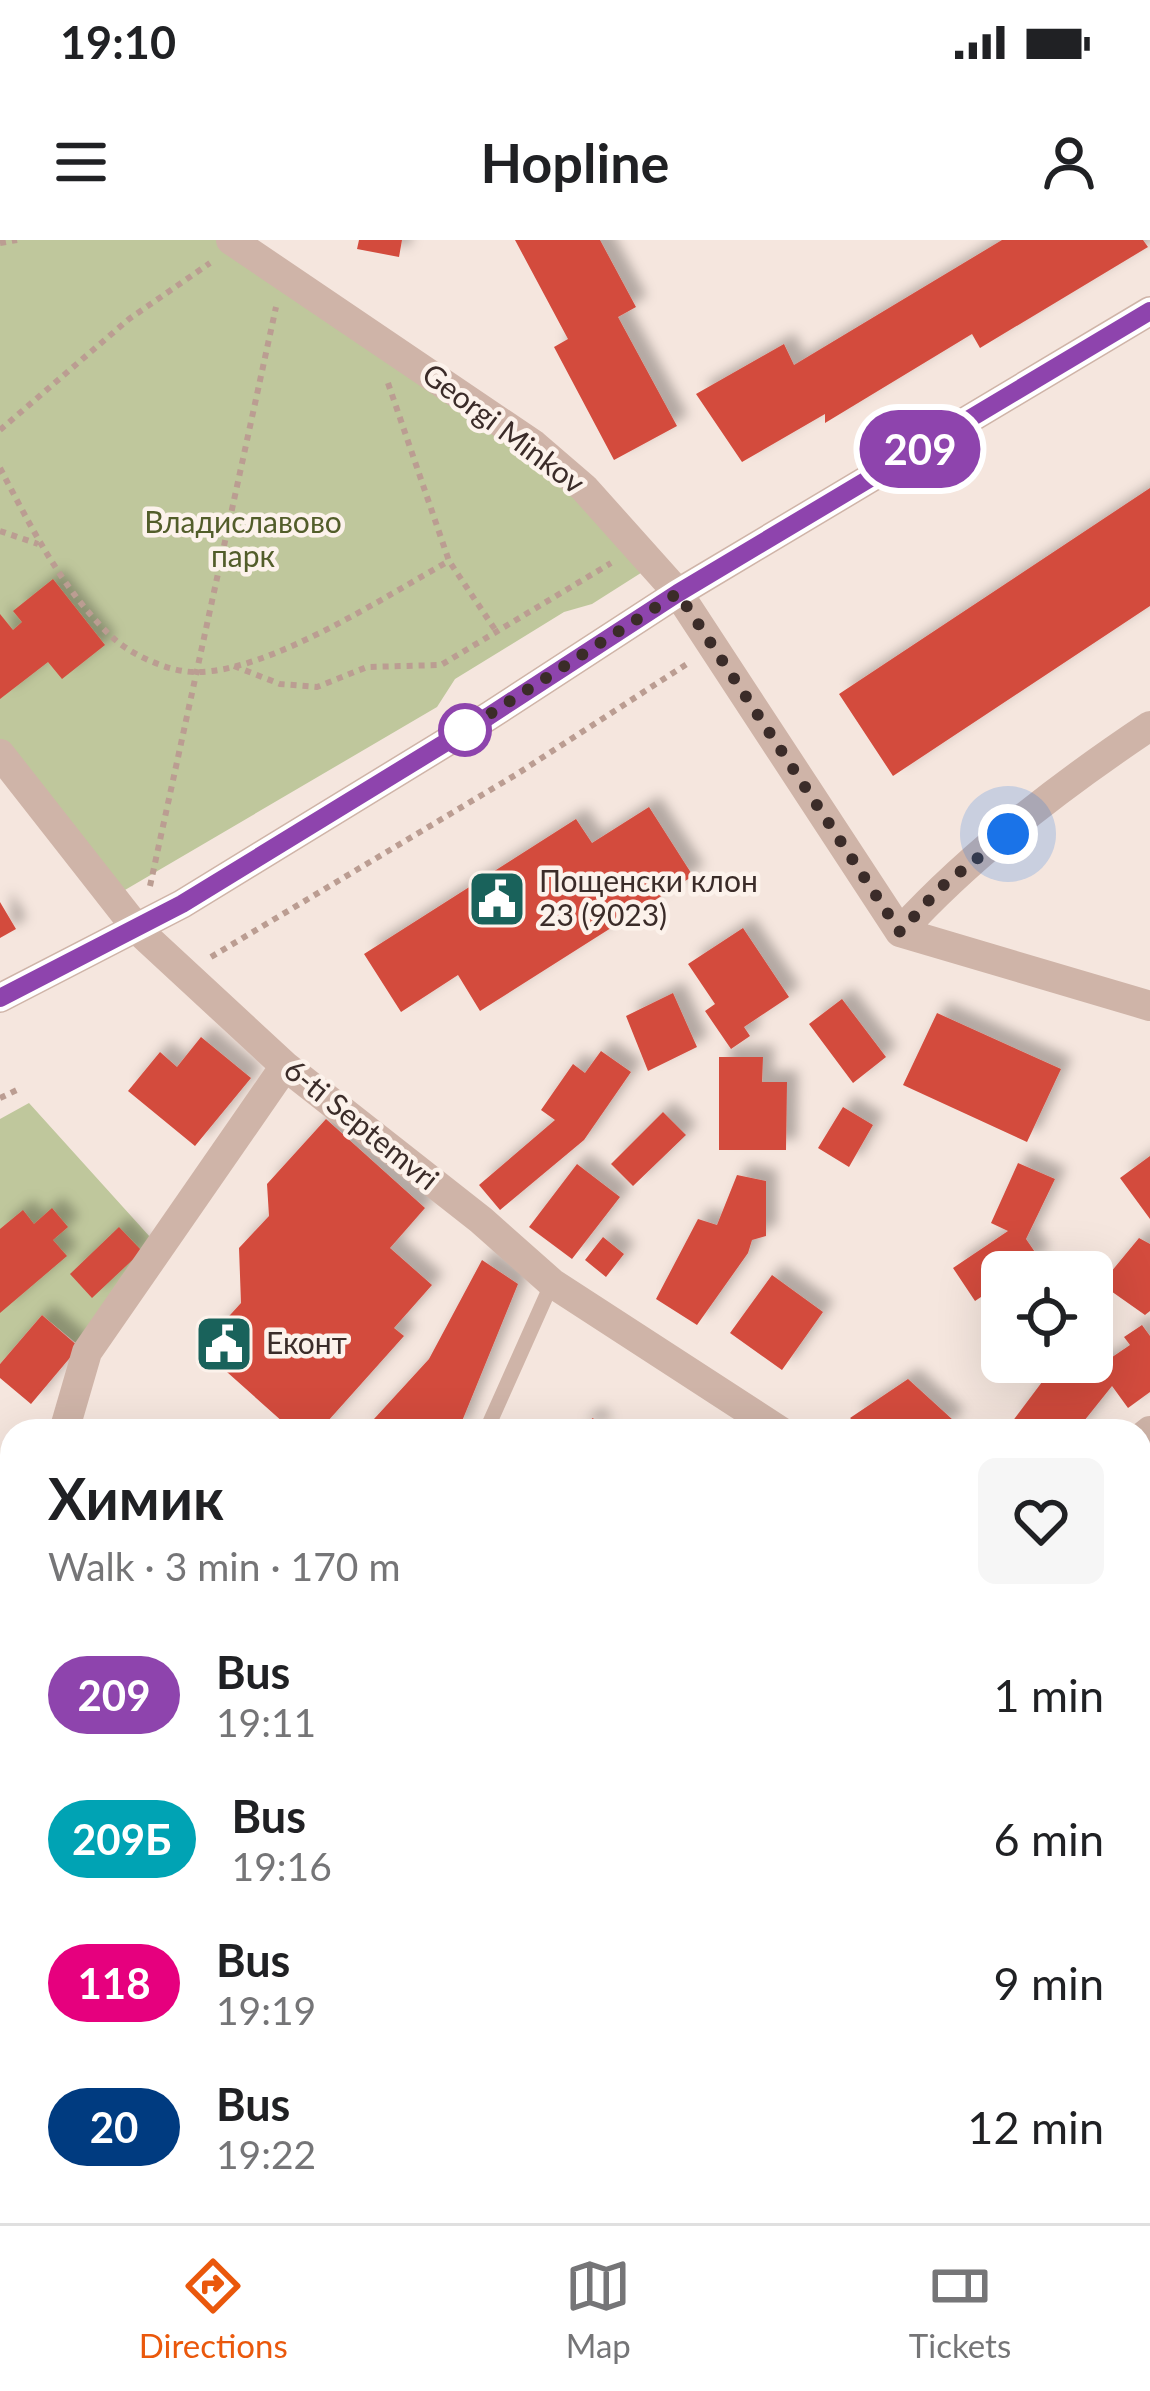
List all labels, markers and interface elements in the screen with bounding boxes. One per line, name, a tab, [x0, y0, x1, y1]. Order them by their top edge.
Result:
text: 19:10	[60, 15, 176, 69]
icon: menu	[48, 129, 114, 195]
icon: person	[1036, 129, 1102, 195]
text: Hopline	[481, 130, 669, 195]
street label: Georgi Minkov	[416, 355, 593, 500]
line badge: 209	[851, 410, 989, 488]
text: 209	[883, 424, 957, 474]
park label: Владиславово парк	[144, 503, 342, 573]
unlabelled marker	[440, 705, 490, 755]
your location	[978, 804, 1038, 864]
place label: Пощенски клон 23 (9023)	[539, 862, 758, 932]
public building icon: Пощенски клон 23 (9023)	[466, 868, 528, 930]
street label: 6-ti Septemvri	[278, 1050, 447, 1197]
map controls	[981, 1251, 1113, 1383]
button: locate	[981, 1251, 1113, 1383]
public building icon: Еконт	[193, 1313, 255, 1375]
place label: Еконт	[266, 1324, 347, 1360]
button: heart	[978, 1458, 1104, 1584]
text: Химик	[48, 1464, 224, 1532]
text: Walk · 3 min · 170 m	[48, 1543, 401, 1589]
text: Bus	[216, 1645, 290, 1699]
text: 1 min	[993, 1668, 1104, 1722]
text: 209	[77, 1670, 151, 1720]
text: 19:11	[216, 1699, 316, 1745]
text: Bus	[232, 1789, 306, 1843]
text: 6 min	[993, 1812, 1104, 1866]
text: 209Б	[72, 1814, 172, 1864]
text: 19:16	[232, 1843, 332, 1889]
text: Bus	[216, 1933, 290, 1987]
text: 9 min	[993, 1956, 1104, 2010]
text: 118	[77, 1958, 151, 2008]
text: 19:19	[216, 1987, 316, 2033]
text: Bus	[216, 2077, 290, 2131]
text: 12 min	[967, 2100, 1104, 2154]
text: 20	[90, 2102, 138, 2152]
text: 19:22	[216, 2131, 316, 2177]
tab: Directions	[139, 2253, 288, 2365]
tab: Map	[565, 2253, 631, 2365]
tab: Tickets	[909, 2253, 1011, 2365]

